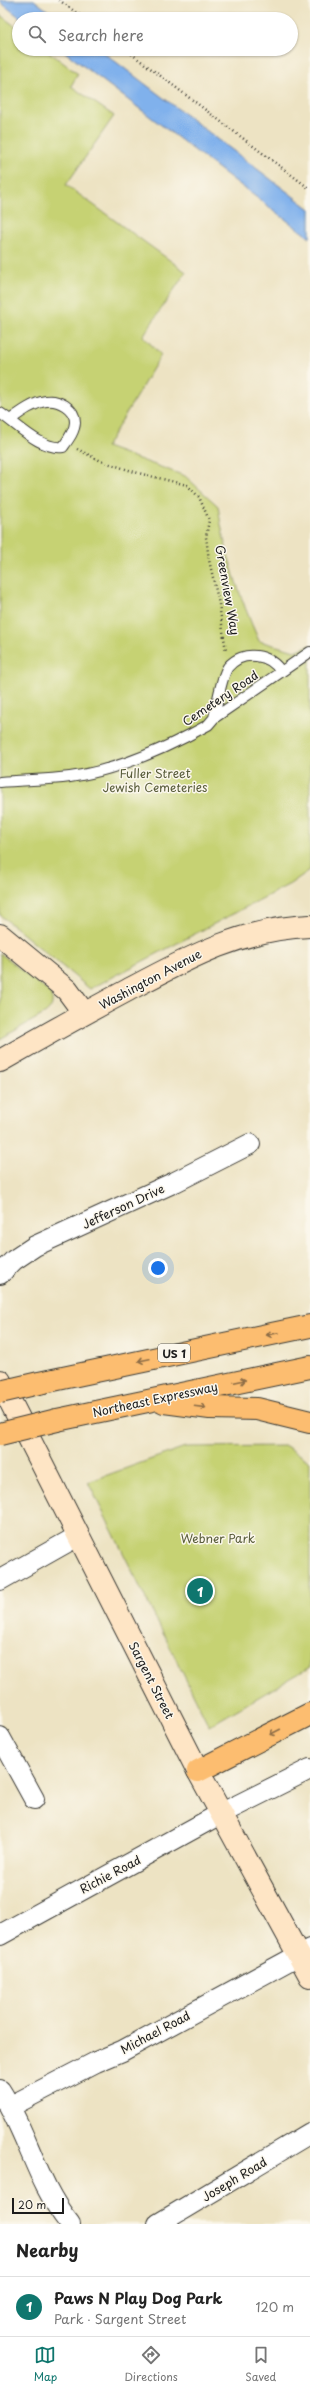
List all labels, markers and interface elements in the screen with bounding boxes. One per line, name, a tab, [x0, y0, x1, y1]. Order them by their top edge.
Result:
search box	[12, 12, 298, 56]
icon: search	[26, 23, 48, 45]
text: Search here	[58, 23, 144, 46]
street label: Greenview Way	[211, 544, 245, 637]
street label: Cemetery Road	[178, 666, 262, 730]
park label: Fuller Street Jewish Cemeteries	[102, 764, 208, 796]
street label: Washington Avenue	[96, 944, 205, 1014]
street label: Jefferson Drive	[79, 1179, 167, 1233]
your location	[148, 1258, 168, 1278]
one-way arrow	[266, 1330, 279, 1338]
road number: US 1	[158, 1344, 190, 1362]
one-way arrow	[138, 1356, 151, 1364]
one-way arrow	[233, 1376, 246, 1384]
street label: Northeast Expressway	[91, 1377, 219, 1421]
one-way arrow	[193, 1403, 206, 1411]
park label: Webner Park	[181, 1529, 255, 1547]
pin: 1	[187, 1576, 213, 1606]
street label: Sargent Street	[125, 1638, 179, 1722]
one-way arrow	[269, 1728, 281, 1736]
street label: Richie Road	[76, 1850, 144, 1898]
street label: Michael Road	[117, 2006, 193, 2058]
street label: Joseph Road	[198, 2152, 270, 2206]
scale bar	[12, 2196, 64, 2215]
text: 20 m	[18, 2196, 46, 2213]
text: Nearby	[16, 2237, 78, 2263]
text: Paws N Play Dog Park	[54, 2286, 223, 2309]
text: 1	[26, 2297, 32, 2316]
text: 120 m	[255, 2297, 294, 2316]
text: Park · Sargent Street	[54, 2309, 186, 2328]
tab: Map	[34, 2344, 57, 2385]
tab: Directions	[124, 2344, 178, 2385]
tab: Saved	[245, 2344, 276, 2385]

